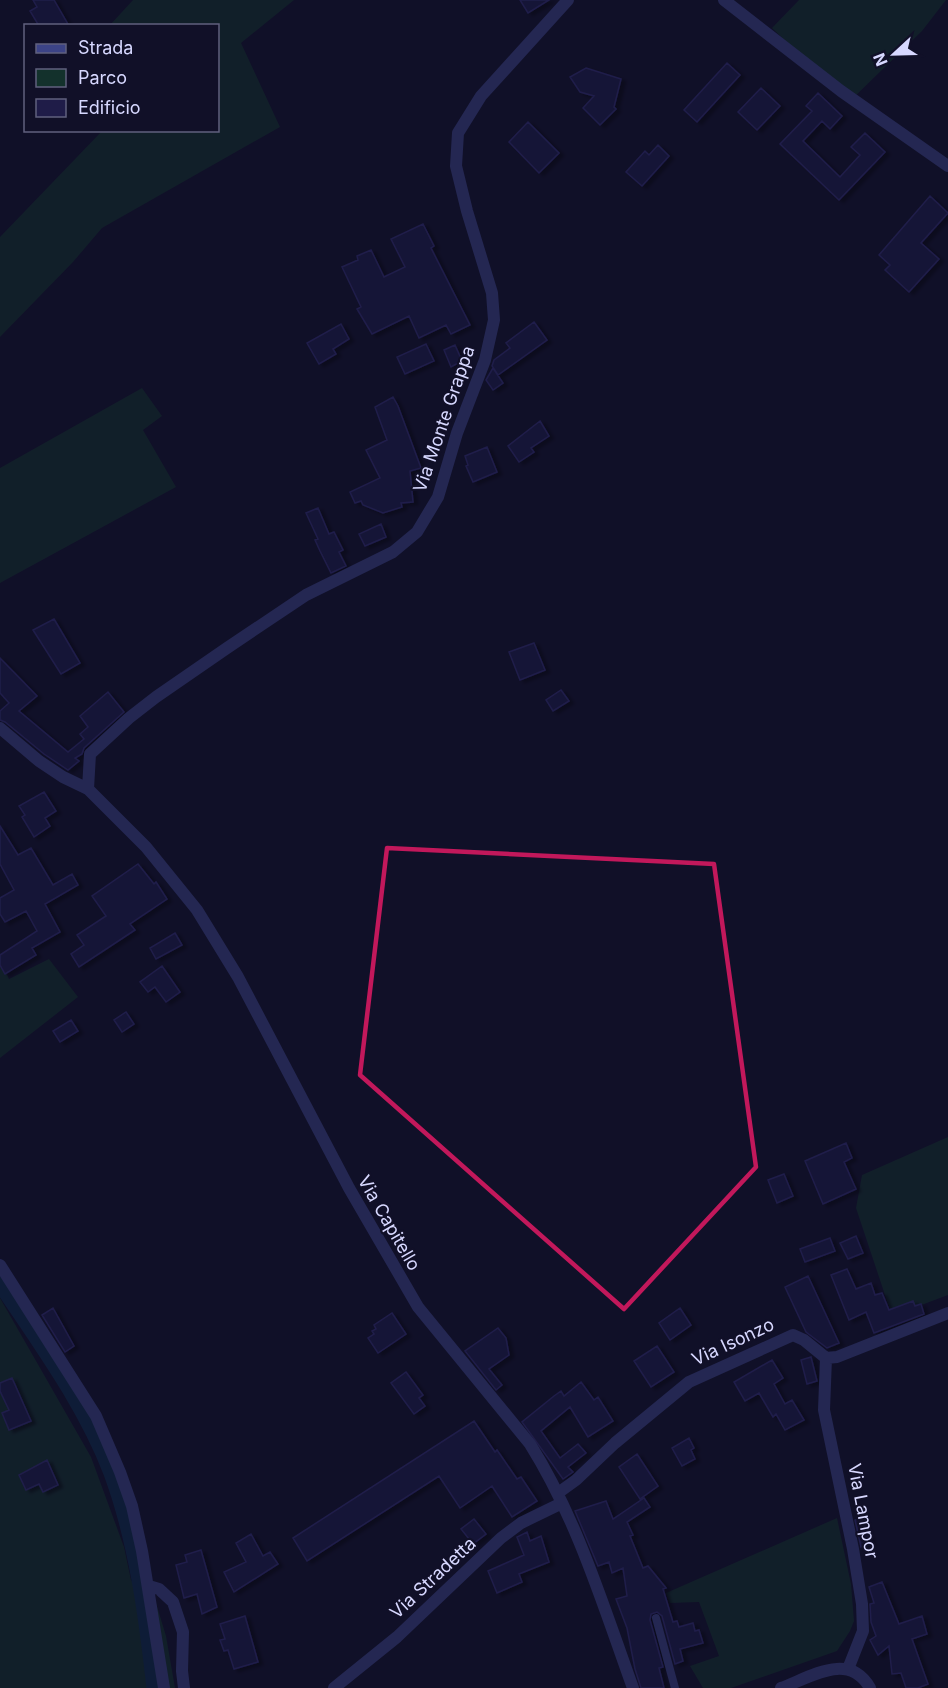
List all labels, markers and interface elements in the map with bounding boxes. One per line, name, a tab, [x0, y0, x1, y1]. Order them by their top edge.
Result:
legend	[24, 24, 219, 132]
north arrow	[864, 24, 924, 84]
text: Strada	[78, 37, 133, 58]
text: N	[869, 50, 892, 69]
text: Parco	[78, 67, 127, 88]
text: Edificio	[78, 97, 141, 118]
street label: Via Monte Grappa	[409, 343, 478, 495]
street label: Via Capitello	[354, 1171, 425, 1274]
street label: Via Isonzo	[688, 1313, 777, 1370]
street label: Via Lampor	[844, 1461, 883, 1561]
street label: Via Stradetta	[386, 1533, 480, 1623]

